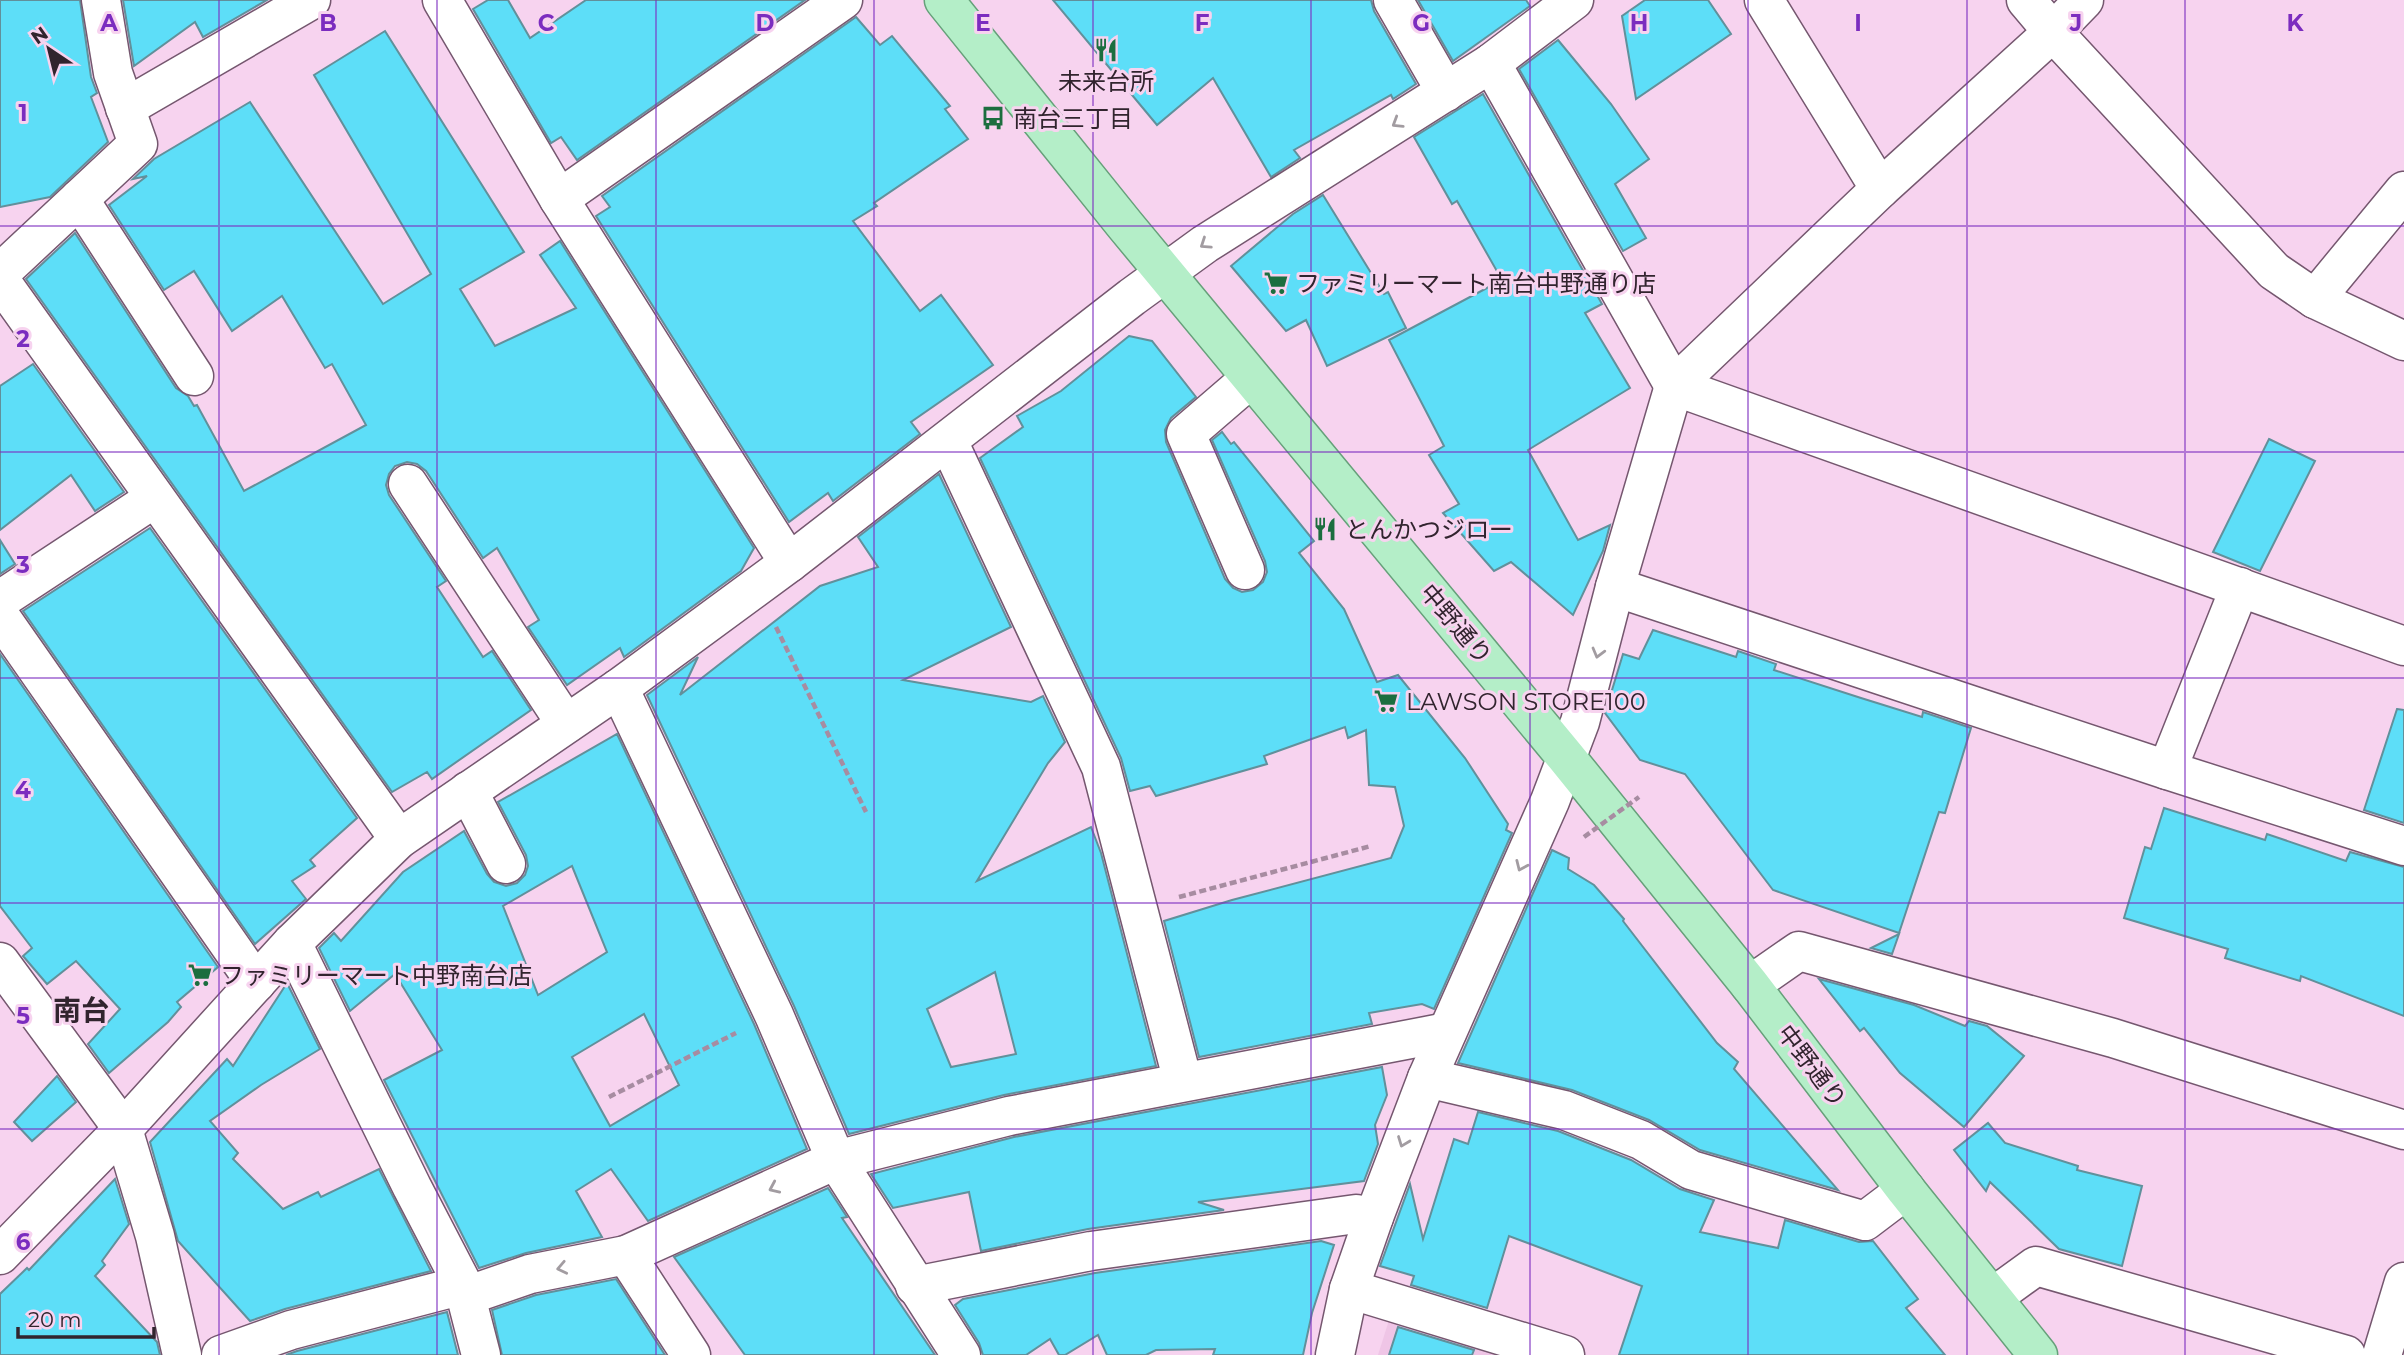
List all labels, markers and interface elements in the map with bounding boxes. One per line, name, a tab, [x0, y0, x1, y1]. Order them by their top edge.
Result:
text: A	[99, 9, 118, 37]
text: B	[319, 9, 337, 37]
text: C	[538, 9, 555, 37]
text: D	[756, 9, 775, 37]
text: E	[975, 9, 991, 37]
text: F	[1195, 9, 1210, 37]
text: G	[1412, 9, 1430, 37]
text: H	[1630, 9, 1648, 37]
text: I	[1854, 9, 1862, 37]
text: J	[2069, 9, 2082, 37]
text: K	[2286, 9, 2304, 37]
north arrow	[14, 14, 84, 84]
text: N	[27, 22, 52, 49]
restaurant icon: 未来台所	[1092, 36, 1120, 64]
place label: 未来台所	[1058, 67, 1154, 96]
text: 1	[18, 99, 28, 127]
bus stop icon: 南台三丁目	[979, 104, 1007, 132]
place label: 南台三丁目	[1013, 104, 1133, 133]
one-way arrow	[1392, 114, 1405, 127]
one-way arrow	[1200, 236, 1213, 249]
supermarket icon: ファミリーマート南台中野通り店	[1262, 269, 1290, 297]
place label: ファミリーマート南台中野通り店	[1296, 269, 1656, 298]
text: 2	[16, 325, 30, 353]
restaurant icon: とんかつジロー	[1311, 515, 1339, 543]
place label: とんかつジロー	[1345, 515, 1513, 544]
text: 3	[15, 551, 30, 579]
street label: 中野通り	[1414, 578, 1498, 670]
one-way arrow	[1592, 646, 1606, 658]
supermarket icon: LAWSON STORE100	[1372, 687, 1400, 715]
place label: LAWSON STORE100	[1406, 687, 1646, 716]
text: 4	[15, 776, 31, 804]
one-way arrow	[1515, 859, 1529, 871]
supermarket icon: ファミリーマート中野南台店	[186, 961, 214, 989]
place label: ファミリーマート中野南台店	[220, 961, 532, 990]
district label: 南台	[53, 993, 109, 1027]
text: 5	[16, 1002, 30, 1030]
street label: 中野通り	[1772, 1019, 1852, 1113]
one-way arrow	[1397, 1135, 1411, 1147]
one-way arrow	[769, 1180, 781, 1194]
text: 6	[16, 1228, 31, 1256]
one-way arrow	[556, 1259, 568, 1274]
scale bar	[18, 1296, 154, 1340]
text: 20 m	[28, 1307, 82, 1332]

